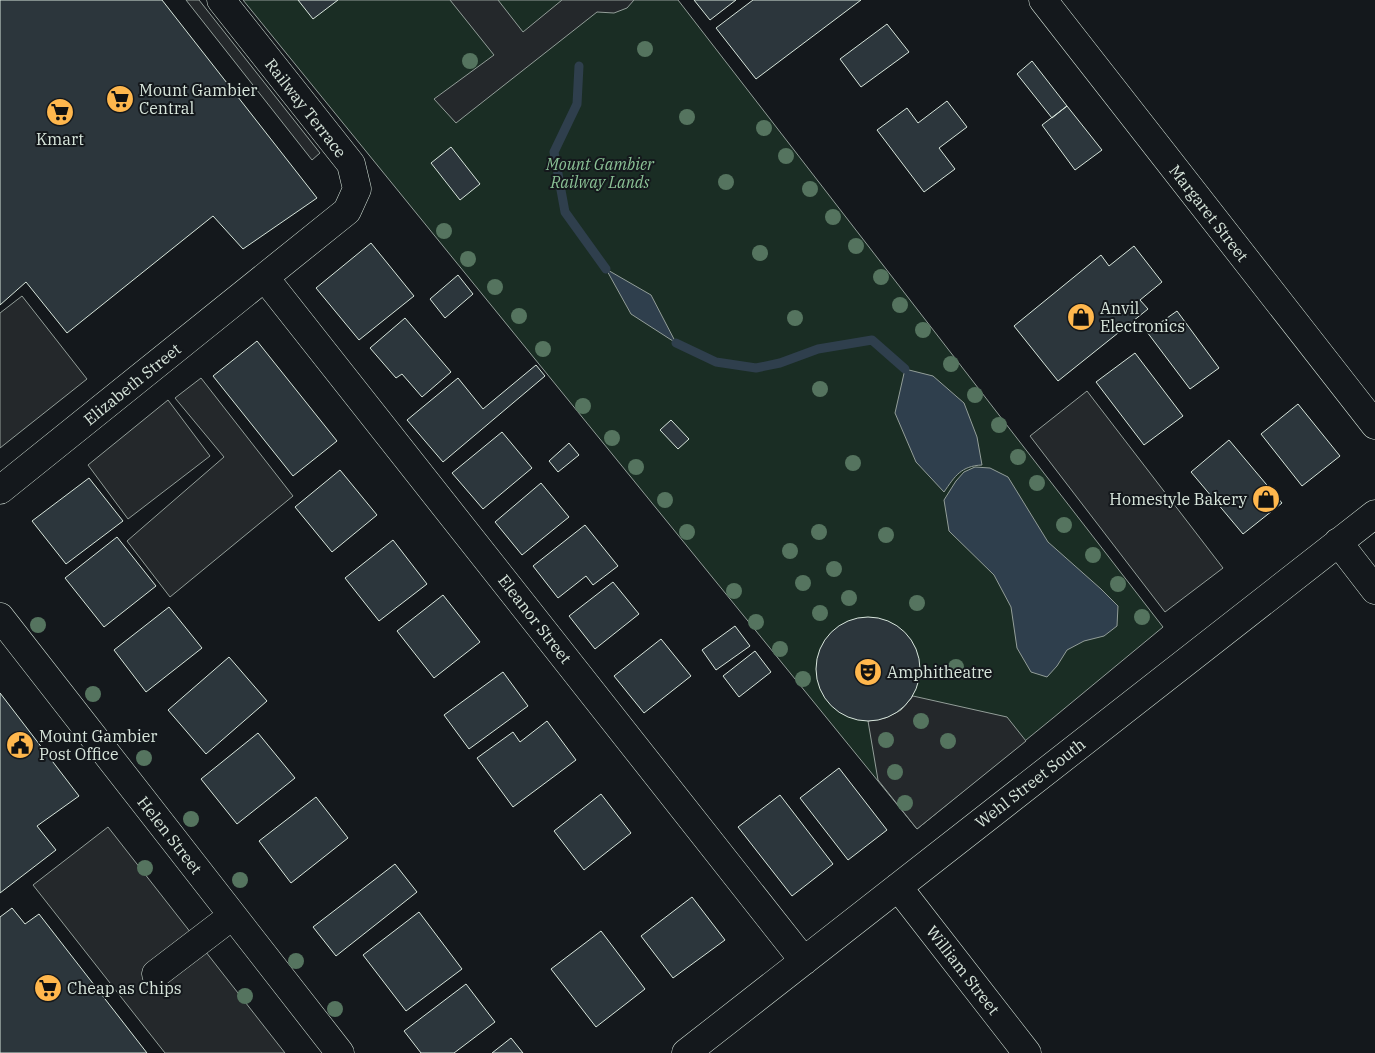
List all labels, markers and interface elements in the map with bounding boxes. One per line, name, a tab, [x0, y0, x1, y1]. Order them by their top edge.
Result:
street label: Railway Terrace	[261, 54, 351, 162]
place label: Mount Gambier Central	[139, 80, 257, 118]
supermarket icon: Mount Gambier Central	[105, 84, 135, 114]
supermarket icon: Kmart	[45, 97, 75, 127]
place label: Kmart	[36, 129, 84, 149]
park label: Mount Gambier Railway Lands	[545, 154, 655, 192]
street label: Margaret Street	[1165, 161, 1253, 266]
place label: Anvil Electronics	[1100, 298, 1185, 336]
shop icon: Anvil Electronics	[1066, 302, 1096, 332]
street label: Elizabeth Street	[79, 338, 185, 429]
shop icon: Homestyle Bakery	[1251, 484, 1281, 514]
place label: Homestyle Bakery	[1109, 489, 1247, 509]
street label: Eleanor Street	[494, 570, 576, 668]
theatre icon: Amphitheatre	[853, 657, 883, 687]
place label: Amphitheatre	[887, 662, 992, 682]
place label: Mount Gambier Post Office	[39, 726, 157, 764]
public building icon: Mount Gambier Post Office	[5, 730, 35, 760]
street label: Wehl Street South	[971, 734, 1089, 832]
street label: Helen Street	[133, 792, 207, 878]
street label: William Street	[922, 921, 1004, 1019]
supermarket icon: Cheap as Chips	[33, 973, 63, 1003]
place label: Cheap as Chips	[67, 978, 182, 998]

